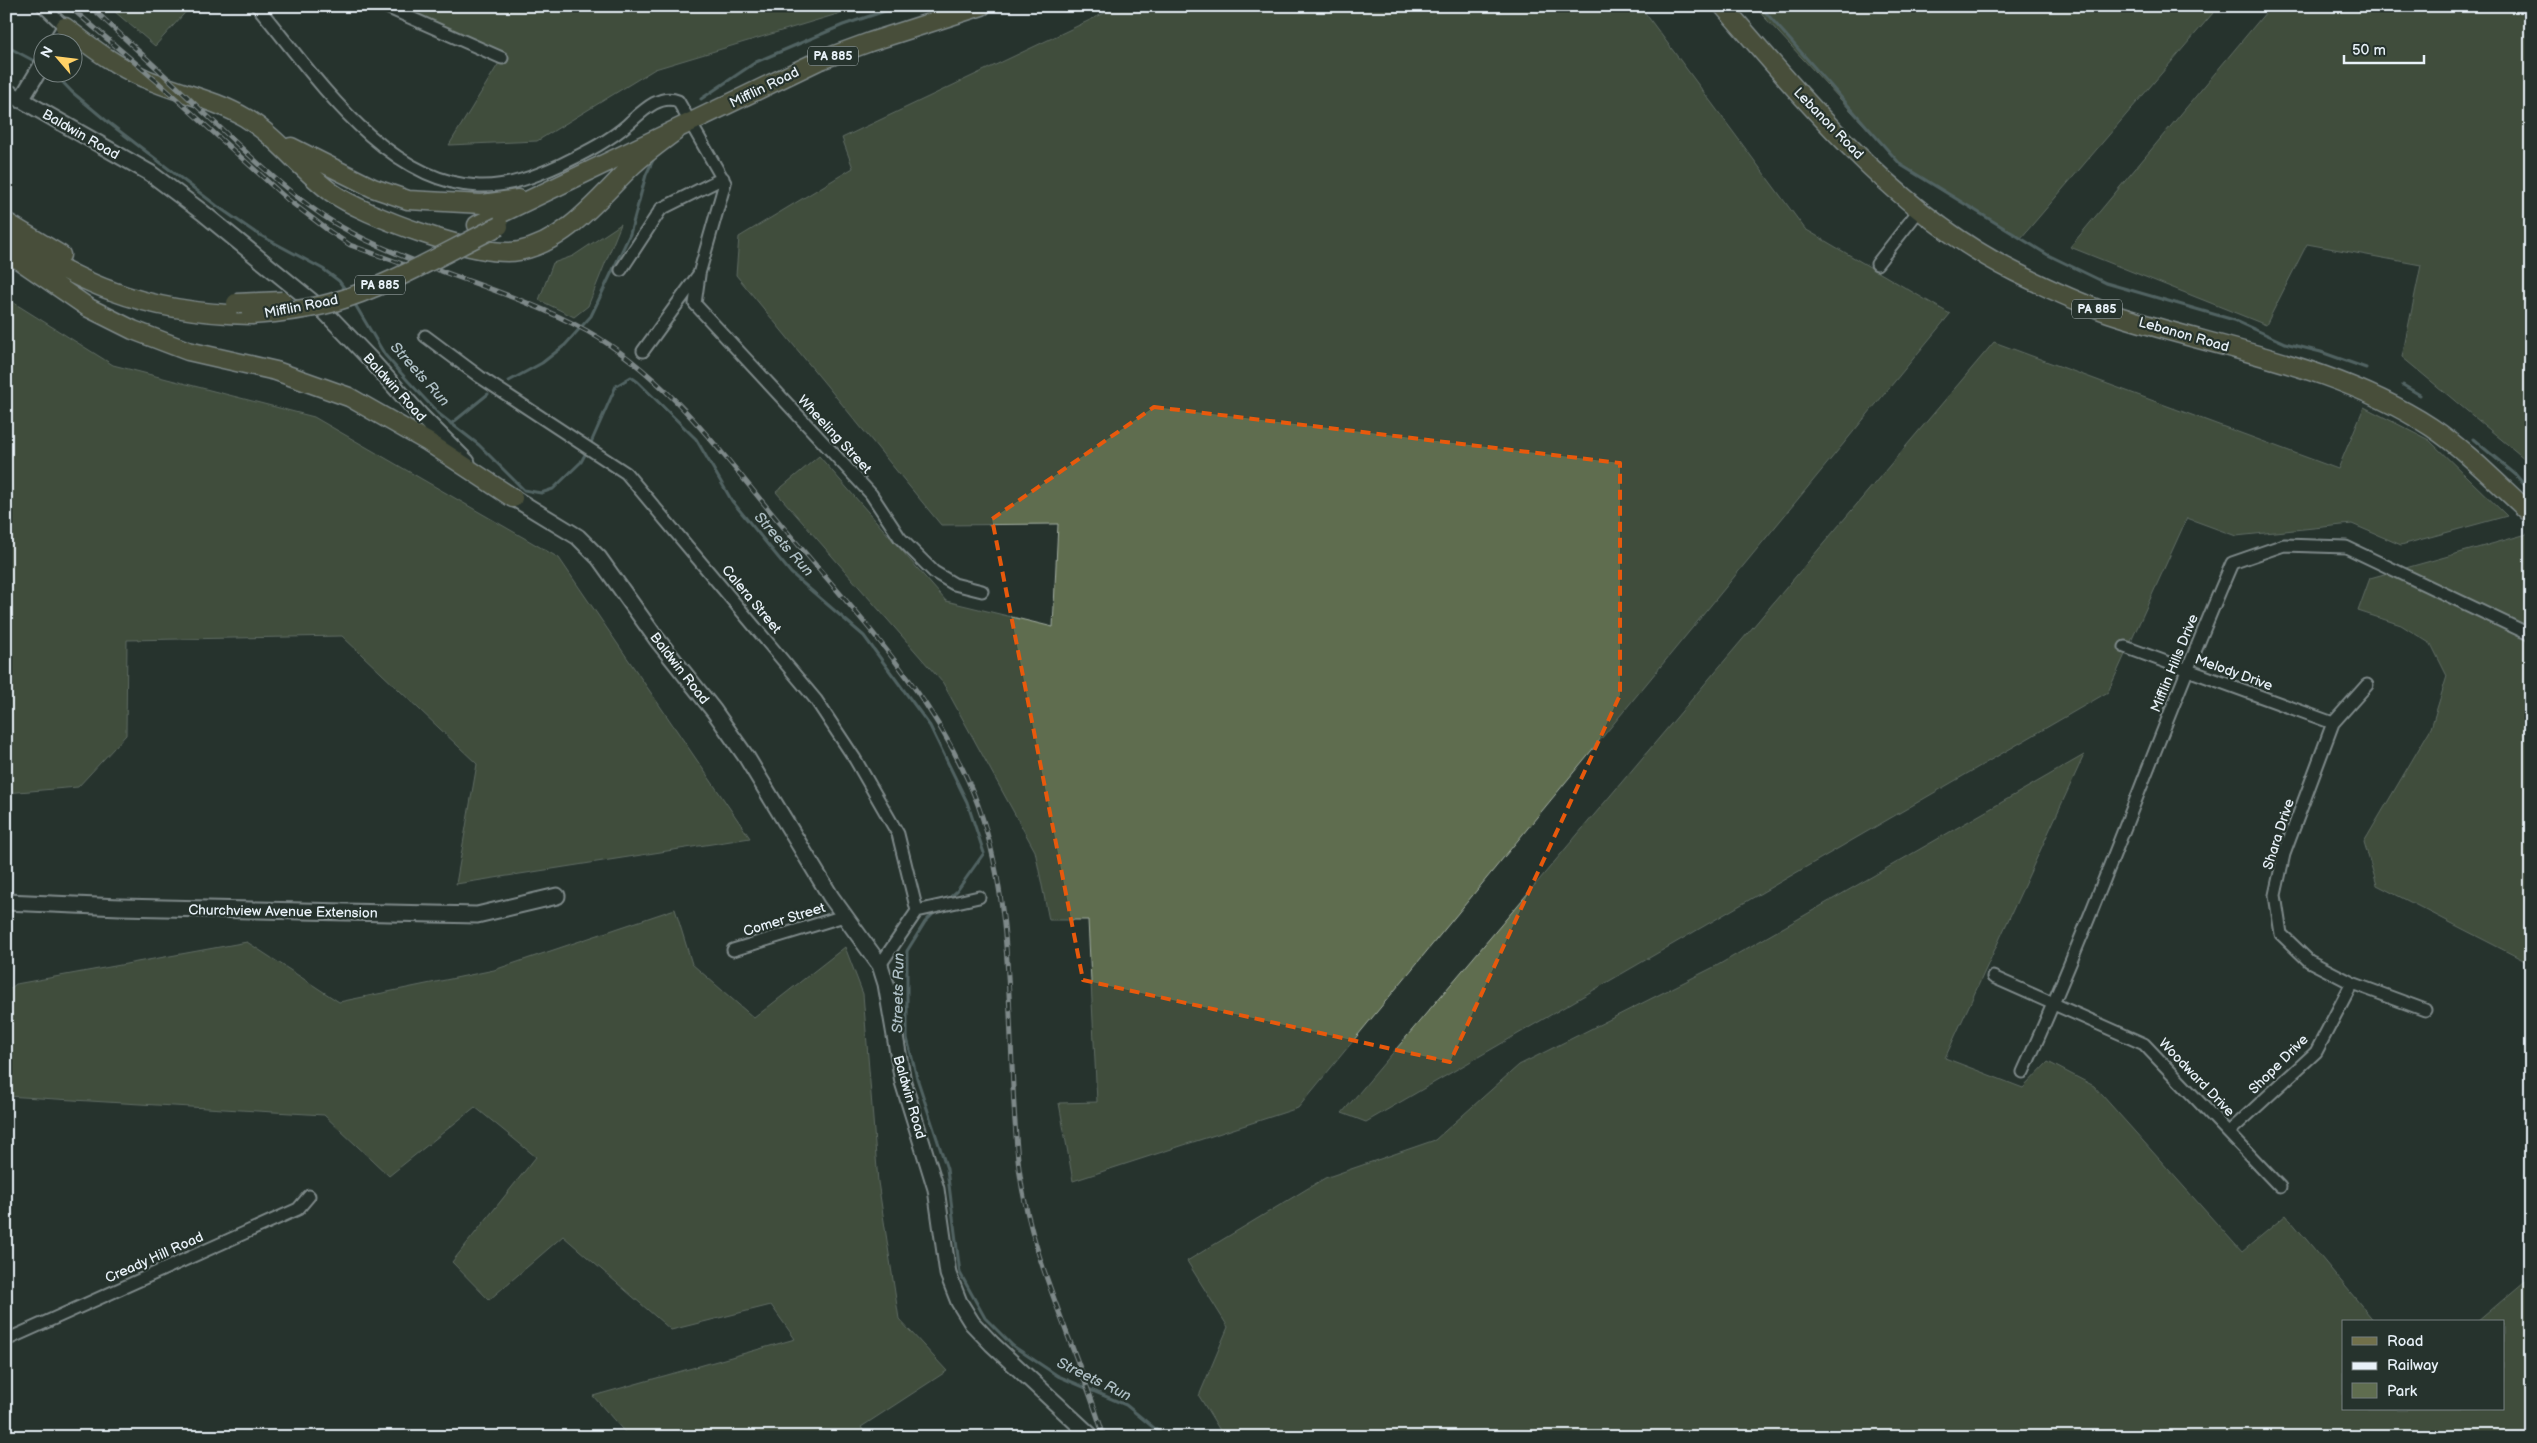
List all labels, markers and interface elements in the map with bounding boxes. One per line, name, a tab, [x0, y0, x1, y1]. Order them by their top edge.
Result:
north arrow	[32, 32, 82, 82]
scale bar	[2344, 32, 2424, 64]
text: 50 m	[2352, 41, 2386, 60]
text: N	[37, 43, 57, 61]
road number: PA 885	[808, 46, 858, 66]
street label: Mifflin Road	[727, 63, 802, 112]
street label: Lebanon Road	[1790, 84, 1867, 163]
street label: Baldwin Road	[39, 106, 122, 163]
road number: PA 885	[355, 276, 405, 294]
street label: Mifflin Road	[263, 291, 339, 322]
road number: PA 885	[2072, 300, 2122, 318]
street label: Lebanon Road	[2137, 313, 2231, 355]
water label: Streets Run	[386, 338, 454, 411]
street label: Baldwin Road	[359, 350, 430, 425]
street label: Wheeling Street	[794, 392, 876, 478]
water label: Streets Run	[750, 508, 818, 581]
street label: Calera Street	[718, 562, 786, 637]
street label: Mifflin Hills Drive	[2147, 612, 2202, 715]
street label: Baldwin Road	[646, 629, 713, 708]
street label: Melody Drive	[2193, 651, 2275, 694]
street label: Shara Drive	[2259, 797, 2298, 872]
street label: Comer Street	[741, 899, 828, 940]
street label: Churchview Avenue Extension	[188, 901, 378, 922]
water label: Streets Run	[888, 953, 909, 1033]
street label: Shope Drive	[2245, 1031, 2312, 1098]
street label: Woodward Drive	[2155, 1035, 2238, 1120]
street label: Baldwin Road	[889, 1053, 930, 1141]
street label: Cready Hill Road	[103, 1228, 206, 1287]
legend	[2342, 1320, 2504, 1410]
text: Road	[2387, 1332, 2423, 1351]
water label: Streets Run	[1054, 1353, 1134, 1406]
text: Railway	[2387, 1356, 2438, 1375]
text: Park	[2387, 1382, 2418, 1401]

